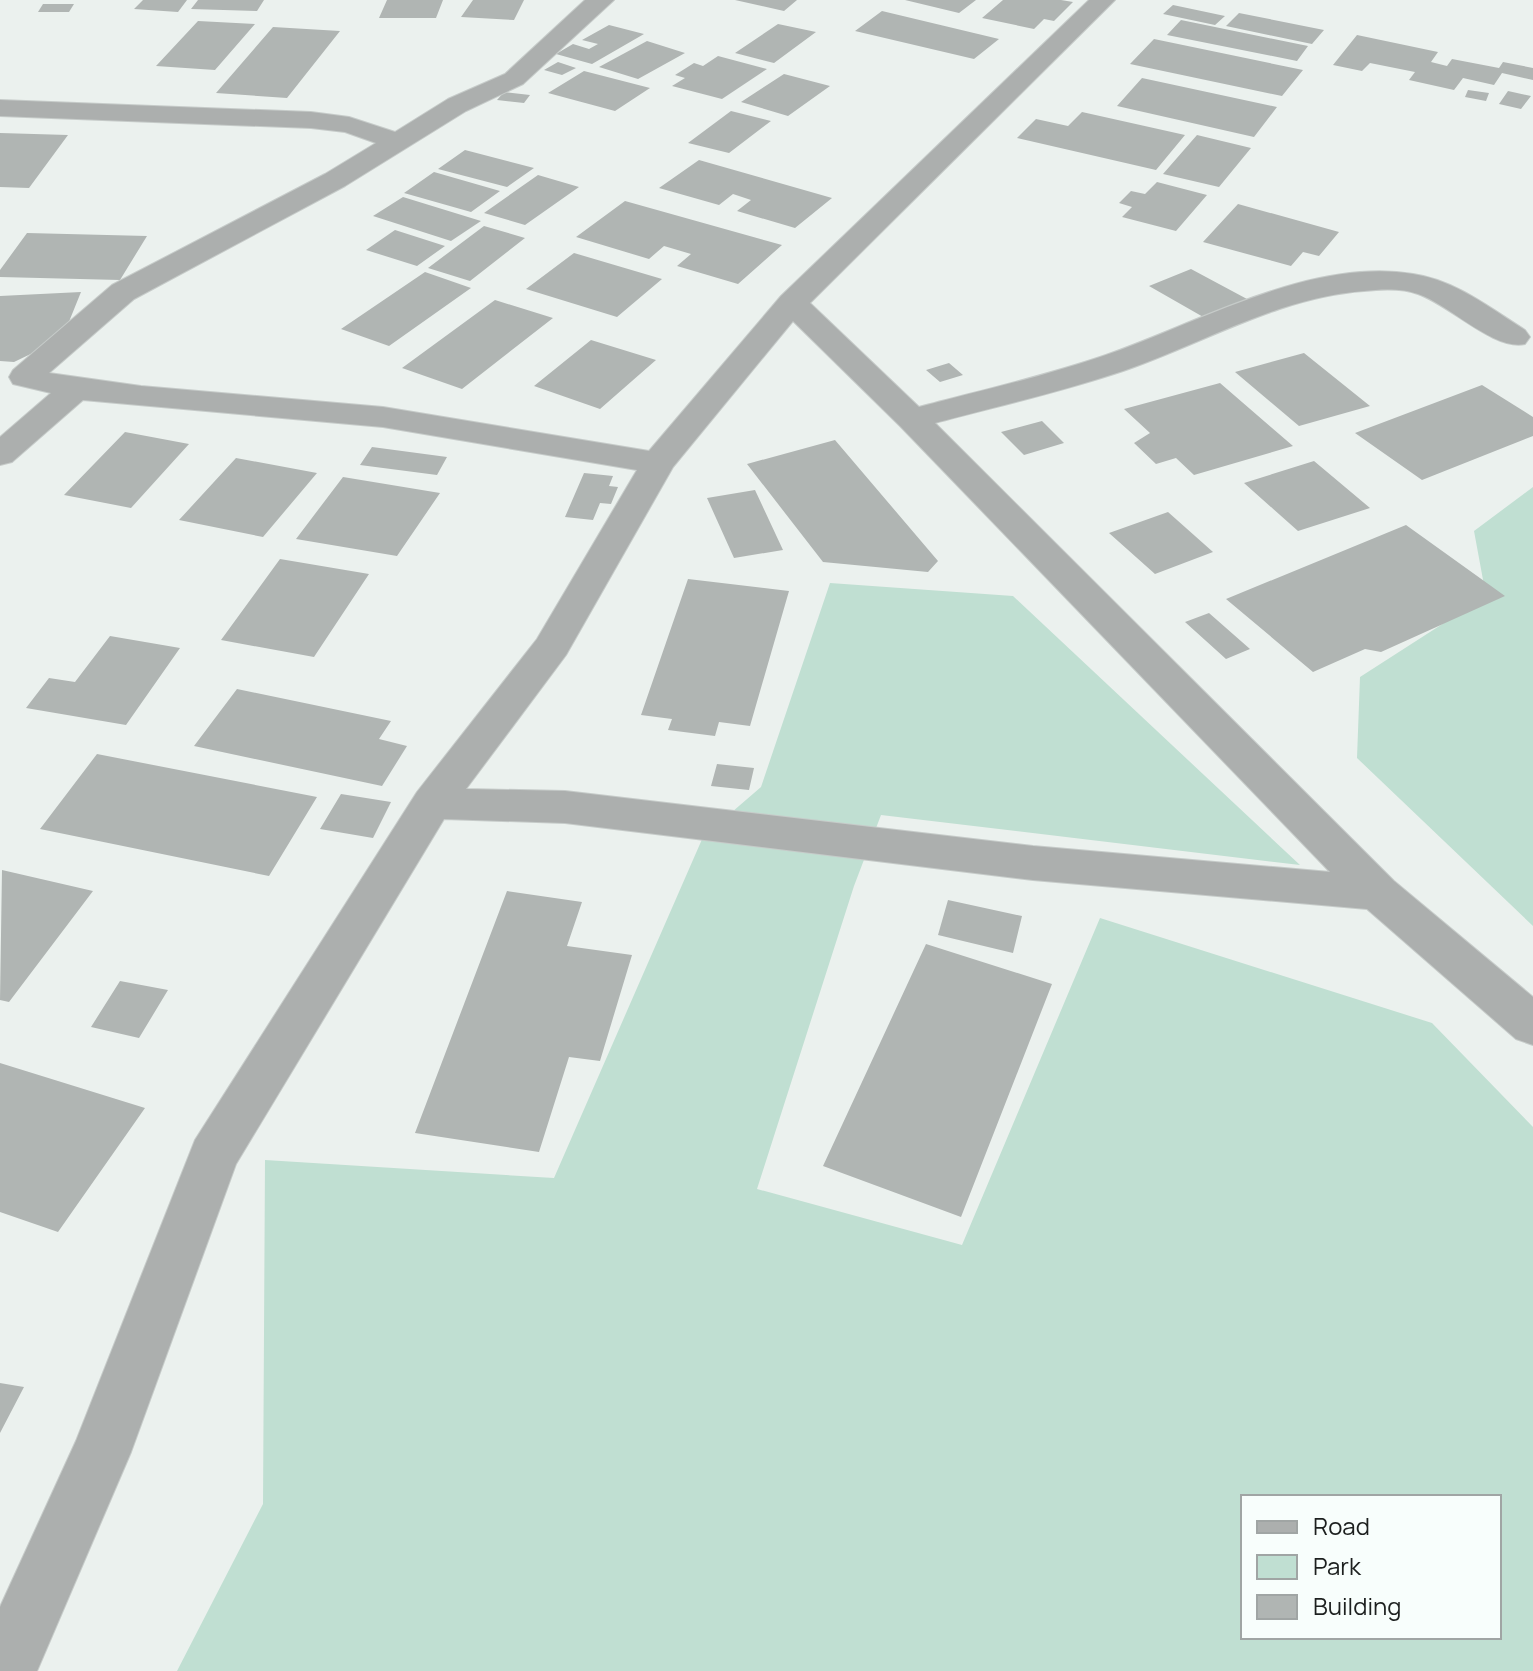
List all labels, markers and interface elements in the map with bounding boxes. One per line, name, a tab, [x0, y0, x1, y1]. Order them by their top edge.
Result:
legend	[1241, 1495, 1501, 1639]
text: Road	[1313, 1509, 1370, 1542]
text: Park	[1313, 1549, 1362, 1582]
text: Building	[1313, 1589, 1401, 1622]

